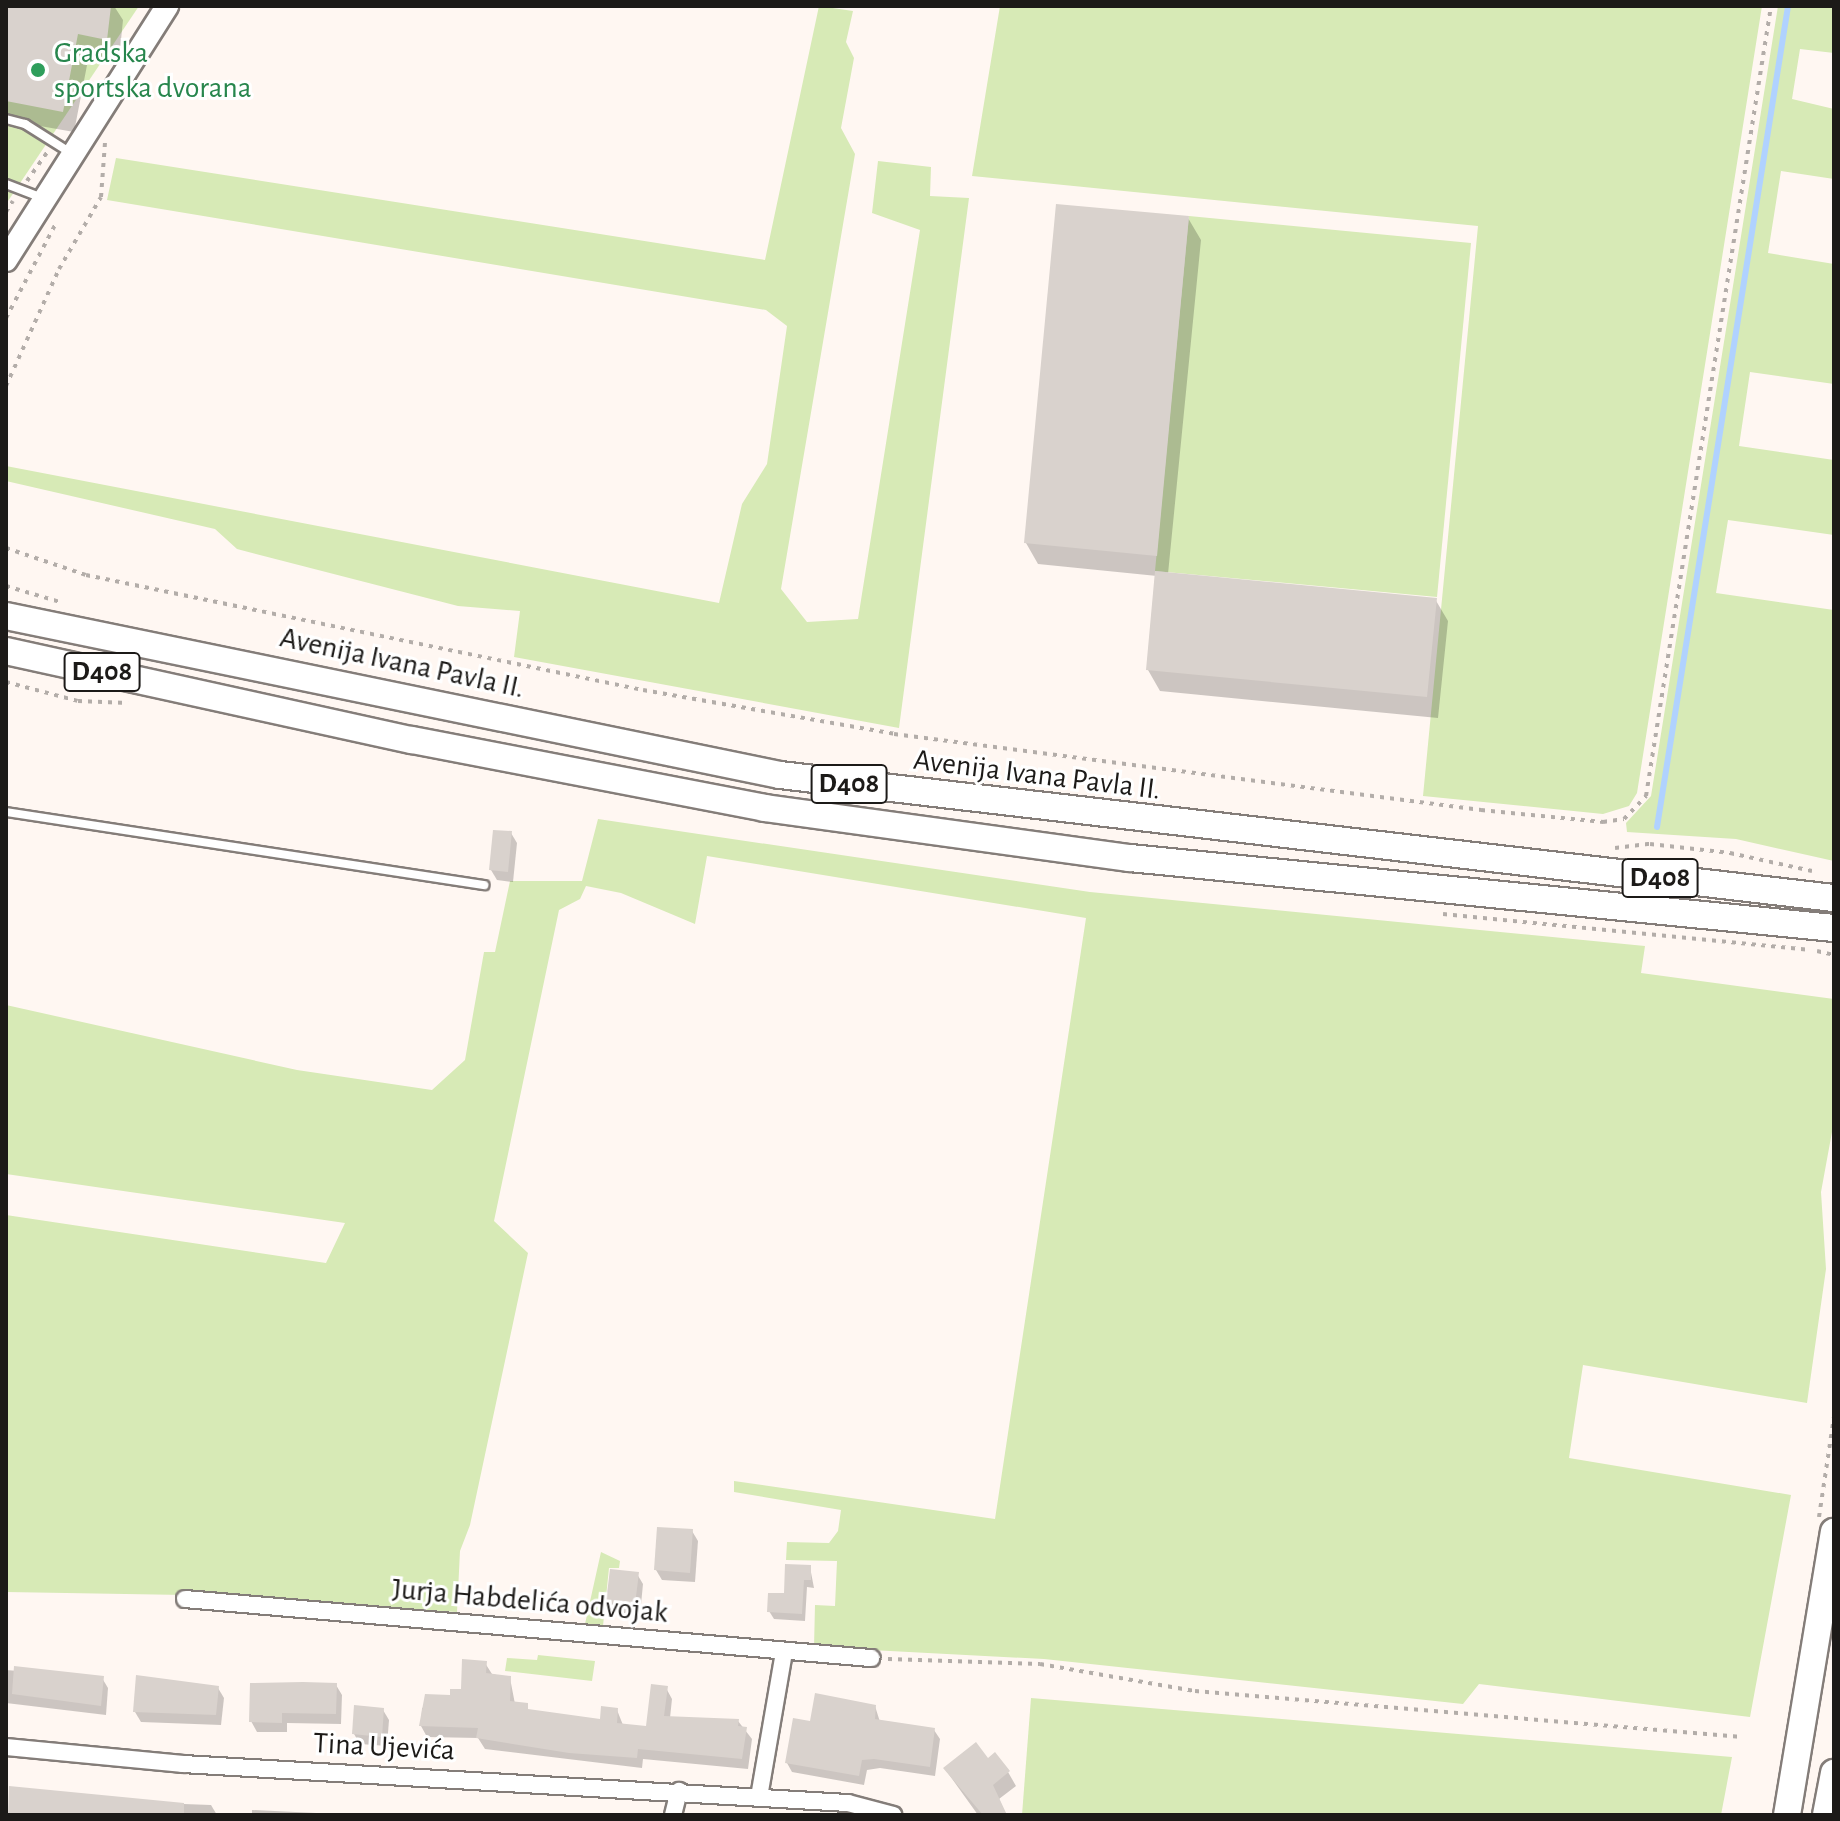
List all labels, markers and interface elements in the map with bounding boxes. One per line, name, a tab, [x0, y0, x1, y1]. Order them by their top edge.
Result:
place label: Gradska sportska dvorana	[54, 35, 252, 106]
marker: Gradska sportska dvorana	[29, 61, 47, 79]
street label: Avenija Ivana Pavla II.	[277, 620, 527, 706]
road number: D408	[62, 648, 142, 696]
street label: Avenija Ivana Pavla II.	[911, 742, 1163, 808]
road number: D408	[809, 760, 889, 808]
road number: D408	[1620, 854, 1700, 902]
street label: Jurja Habdelića odvojak	[391, 1571, 669, 1631]
street label: Tina Ujevića	[312, 1725, 456, 1769]

